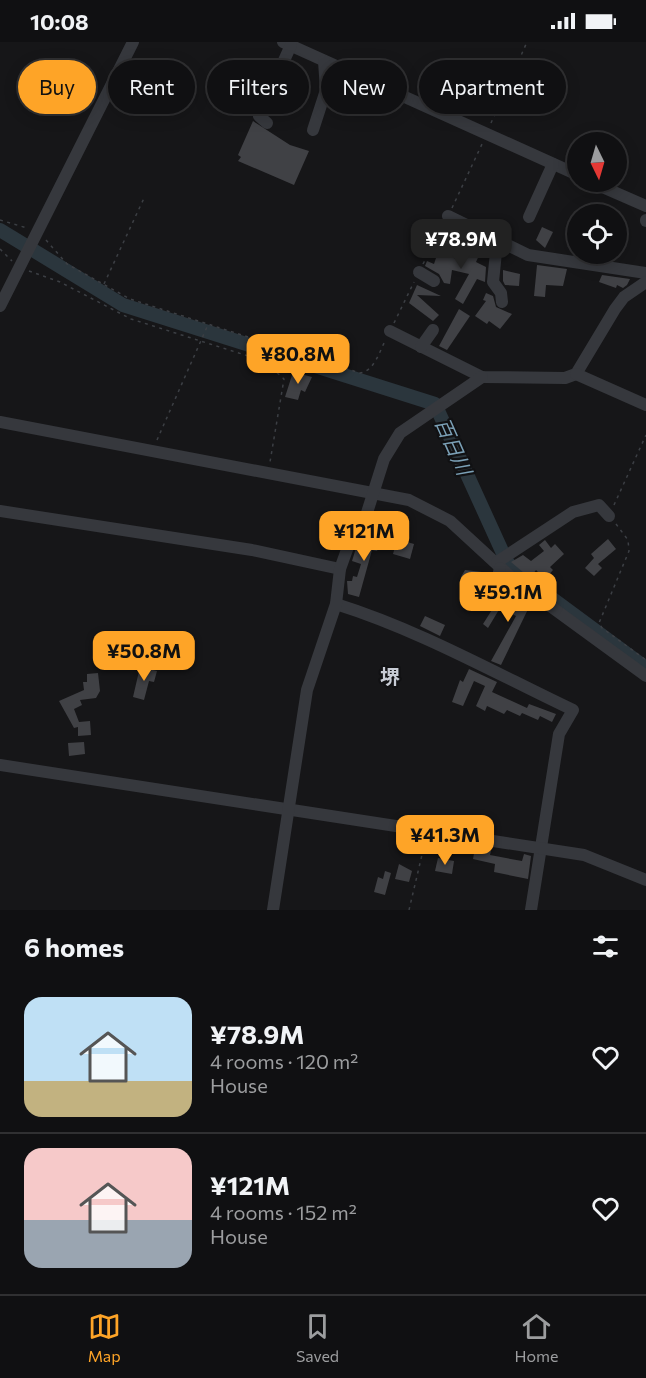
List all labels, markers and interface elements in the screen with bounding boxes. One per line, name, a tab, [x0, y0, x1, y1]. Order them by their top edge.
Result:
text: 10:08	[30, 8, 89, 35]
chip: Buy	[18, 60, 96, 114]
chip: Rent	[108, 60, 195, 114]
chip: Filters	[207, 60, 309, 114]
chip: New	[321, 60, 407, 114]
chip: Apartment	[419, 60, 566, 114]
north arrow	[567, 132, 627, 192]
map controls	[567, 132, 627, 264]
button: locate	[567, 204, 627, 264]
pin: ¥78.9M	[412, 219, 510, 270]
text: ¥78.9M	[425, 226, 497, 250]
pin: ¥80.8M	[249, 334, 347, 385]
text: ¥80.8M	[261, 341, 335, 365]
water label: 百日川	[431, 414, 478, 480]
pin: ¥121M	[322, 511, 406, 562]
text: ¥121M	[333, 518, 395, 542]
pin: ¥59.1M	[459, 572, 557, 623]
text: ¥59.1M	[474, 579, 542, 603]
pin: ¥50.8M	[95, 631, 193, 682]
text: ¥50.8M	[107, 638, 181, 662]
district label: 堺	[380, 664, 400, 688]
pin: ¥41.3M	[396, 815, 494, 866]
text: ¥41.3M	[410, 822, 480, 846]
icon: filters	[589, 930, 622, 963]
text: 6 homes	[24, 931, 124, 962]
text: ¥78.9M	[210, 1018, 304, 1049]
icon: home	[72, 1021, 144, 1093]
icon: heart	[589, 1041, 622, 1074]
text: 4 rooms · 120 m²	[210, 1049, 358, 1073]
text: House	[210, 1073, 268, 1097]
text: ¥121M	[210, 1169, 290, 1200]
icon: home	[72, 1172, 144, 1244]
icon: heart	[589, 1192, 622, 1225]
text: 4 rooms · 152 m²	[210, 1200, 357, 1224]
text: House	[210, 1224, 268, 1248]
tab: Map	[88, 1310, 121, 1365]
tab: Saved	[296, 1310, 339, 1365]
tab: Home	[514, 1310, 558, 1365]

